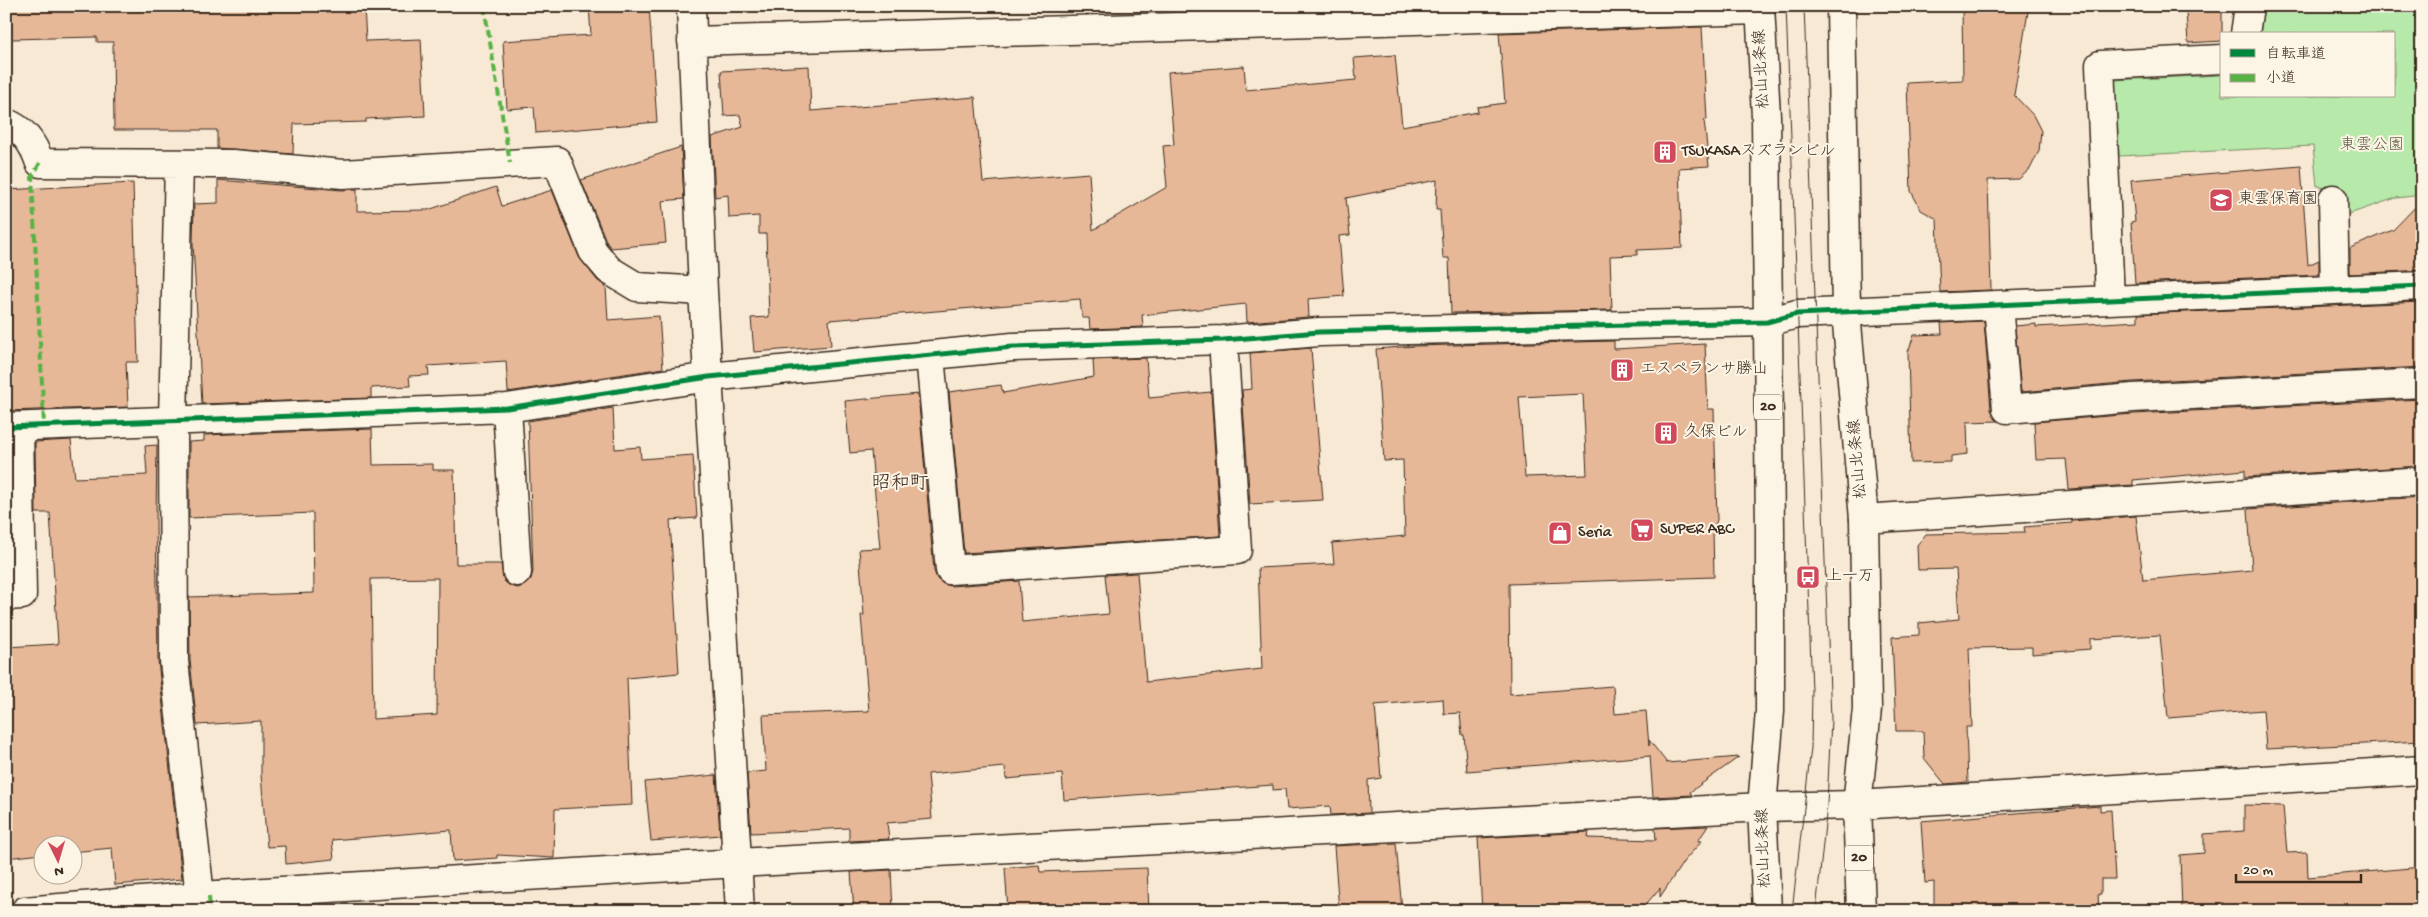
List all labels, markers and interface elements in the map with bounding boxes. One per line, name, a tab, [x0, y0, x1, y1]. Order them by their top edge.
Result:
street label: 松山北条線	[1749, 29, 1775, 110]
legend	[2220, 32, 2396, 98]
text: 自転車道	[2266, 45, 2326, 64]
text: 小道	[2266, 70, 2296, 88]
park label: 東雲公園	[2340, 135, 2404, 156]
building icon: TSUKASAスズランビル	[1652, 139, 1678, 165]
place label: TSUKASAスズランビル	[1681, 143, 1836, 162]
school or university icon: 東雲保育園	[2208, 187, 2234, 213]
place label: 東雲保育園	[2238, 189, 2318, 210]
building icon: エスペランサ勝山	[1609, 357, 1635, 383]
place label: エスペランサ勝山	[1640, 360, 1768, 380]
road number: 20	[1754, 394, 1782, 420]
street label: 松山北条線	[1844, 418, 1872, 500]
building icon: 久保ビル	[1653, 420, 1679, 446]
place label: 久保ビル	[1684, 422, 1748, 443]
district label: 昭和町	[871, 473, 929, 496]
supermarket icon: SUPER ABC	[1629, 517, 1655, 543]
shop icon: Seria	[1547, 520, 1573, 546]
place label: SUPER ABC	[1660, 521, 1735, 540]
place label: Seria	[1578, 524, 1613, 543]
bus stop icon: 上一万	[1795, 564, 1821, 590]
place label: 上一万	[1826, 567, 1874, 587]
street label: 松山北条線	[1752, 808, 1776, 888]
north arrow	[32, 834, 82, 884]
road number: 20	[1845, 846, 1873, 870]
scale bar	[2236, 852, 2360, 884]
text: N	[54, 862, 64, 879]
text: 20 m	[2243, 862, 2273, 880]

